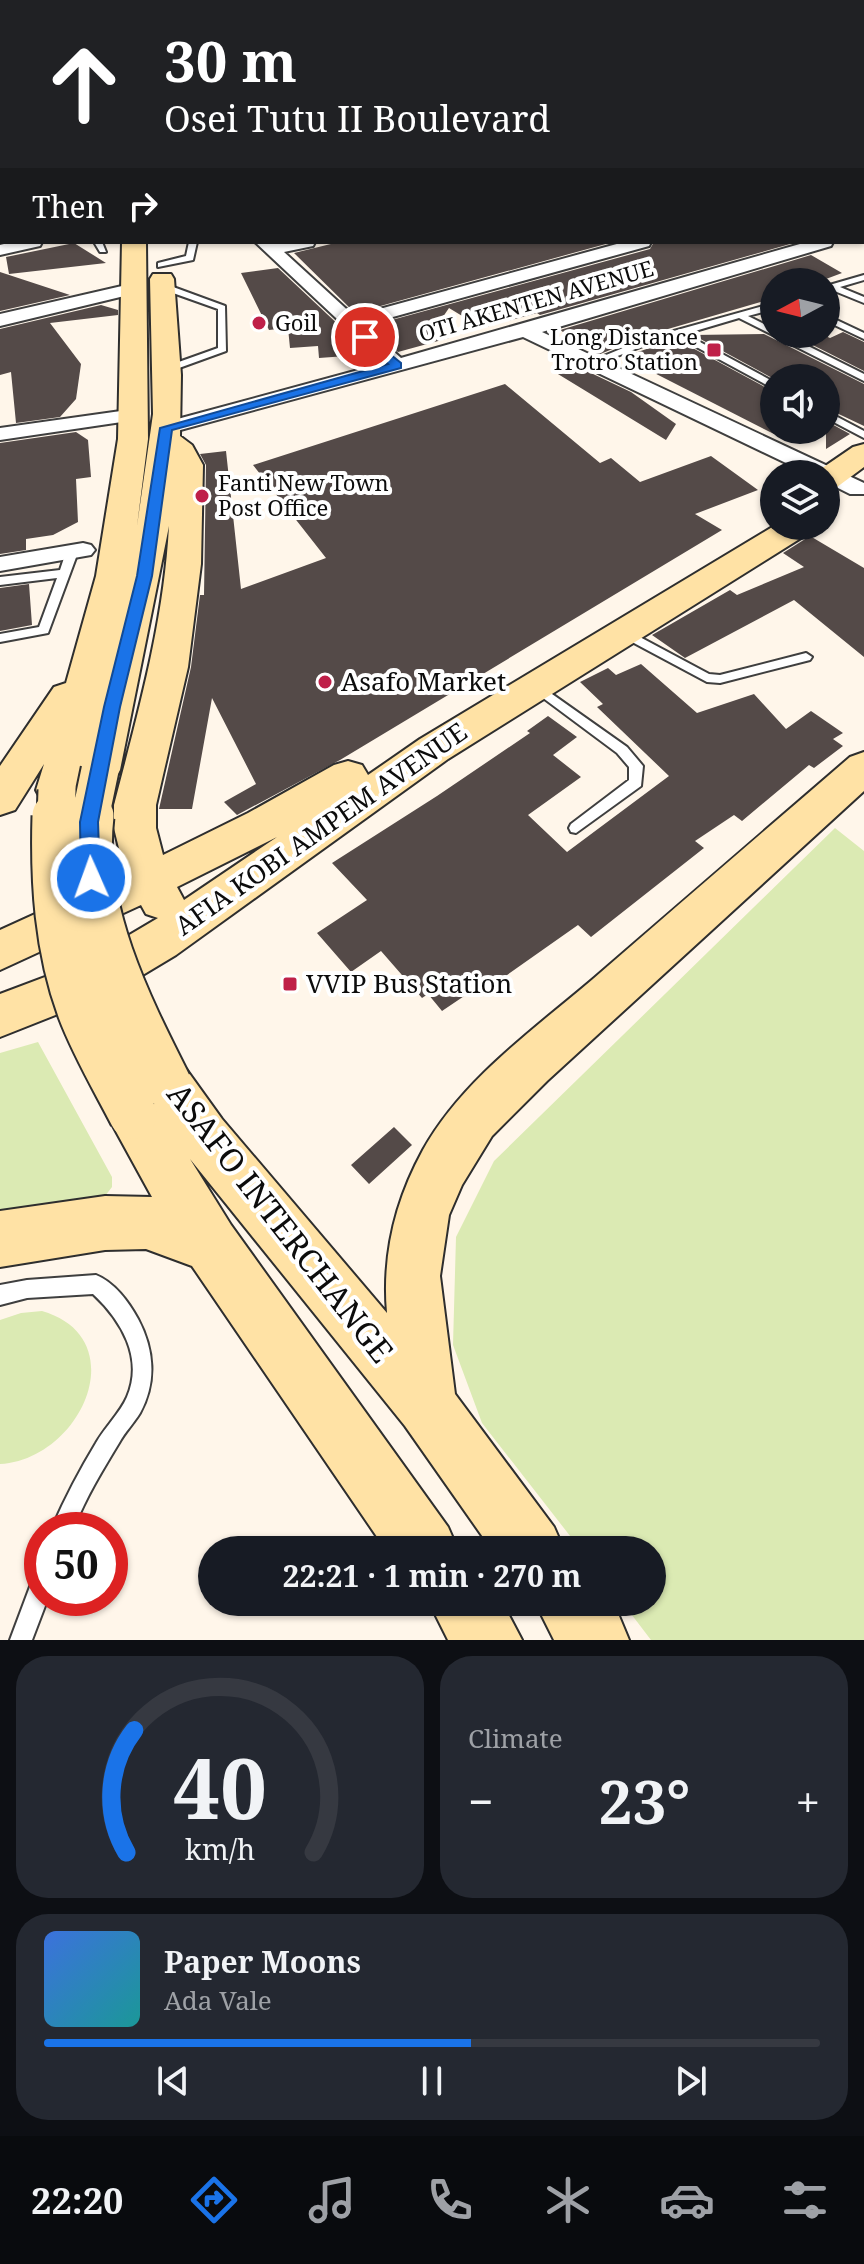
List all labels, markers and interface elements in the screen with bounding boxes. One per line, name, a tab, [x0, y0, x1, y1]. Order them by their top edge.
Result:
text: 30 m	[164, 22, 297, 98]
icon: ahead	[32, 32, 136, 136]
text: Osei Tutu II Boulevard	[164, 94, 550, 143]
icon: right	[121, 184, 165, 228]
text: Then	[32, 186, 105, 227]
street label: OTI AKENTEN AVENUE	[415, 252, 657, 348]
north arrow	[760, 268, 840, 348]
map controls	[760, 268, 840, 540]
pin	[331, 303, 399, 371]
place label: Goil	[275, 307, 317, 337]
marker: Goil	[250, 314, 268, 332]
icon: arrive	[343, 315, 387, 359]
place label: Long Distance Trotro Station	[550, 321, 698, 376]
marker: Long Distance Trotro Station	[705, 341, 723, 359]
button: sound	[760, 364, 840, 444]
button: layers	[760, 460, 840, 540]
place label: Fanti New Town Post Office	[218, 467, 389, 522]
marker: Fanti New Town Post Office	[193, 487, 211, 505]
place label: Asafo Market	[341, 663, 506, 699]
marker: Asafo Market	[316, 673, 334, 691]
street label: AFIA KOBI AMPEM AVENUE	[167, 713, 474, 943]
position arrow	[49, 836, 133, 920]
place label: VVIP Bus Station	[306, 965, 513, 1001]
marker: VVIP Bus Station	[281, 975, 299, 993]
street label: ASAFO INTERCHANGE	[158, 1073, 404, 1371]
speed limit sign: 50	[24, 1512, 128, 1616]
text: 22:21 · 1 min · 270 m	[283, 1555, 581, 1596]
text: Climate	[468, 1720, 563, 1756]
text: 40	[173, 1730, 267, 1843]
text: 23°	[599, 1760, 690, 1842]
text: −	[468, 1771, 493, 1831]
text: +	[795, 1771, 820, 1831]
text: km/h	[185, 1829, 255, 1868]
text: Paper Moons	[164, 1941, 361, 1982]
text: Ada Vale	[164, 1982, 272, 2018]
icon: previous	[151, 2059, 195, 2103]
icon: pause	[410, 2059, 454, 2103]
icon: next	[669, 2059, 713, 2103]
icon: directions	[186, 2172, 242, 2228]
icon: music	[304, 2172, 360, 2228]
icon: phone	[422, 2172, 478, 2228]
icon: climate	[540, 2172, 596, 2228]
icon: car	[659, 2172, 715, 2228]
icon: filters	[777, 2172, 833, 2228]
text: 22:20	[31, 2176, 123, 2225]

